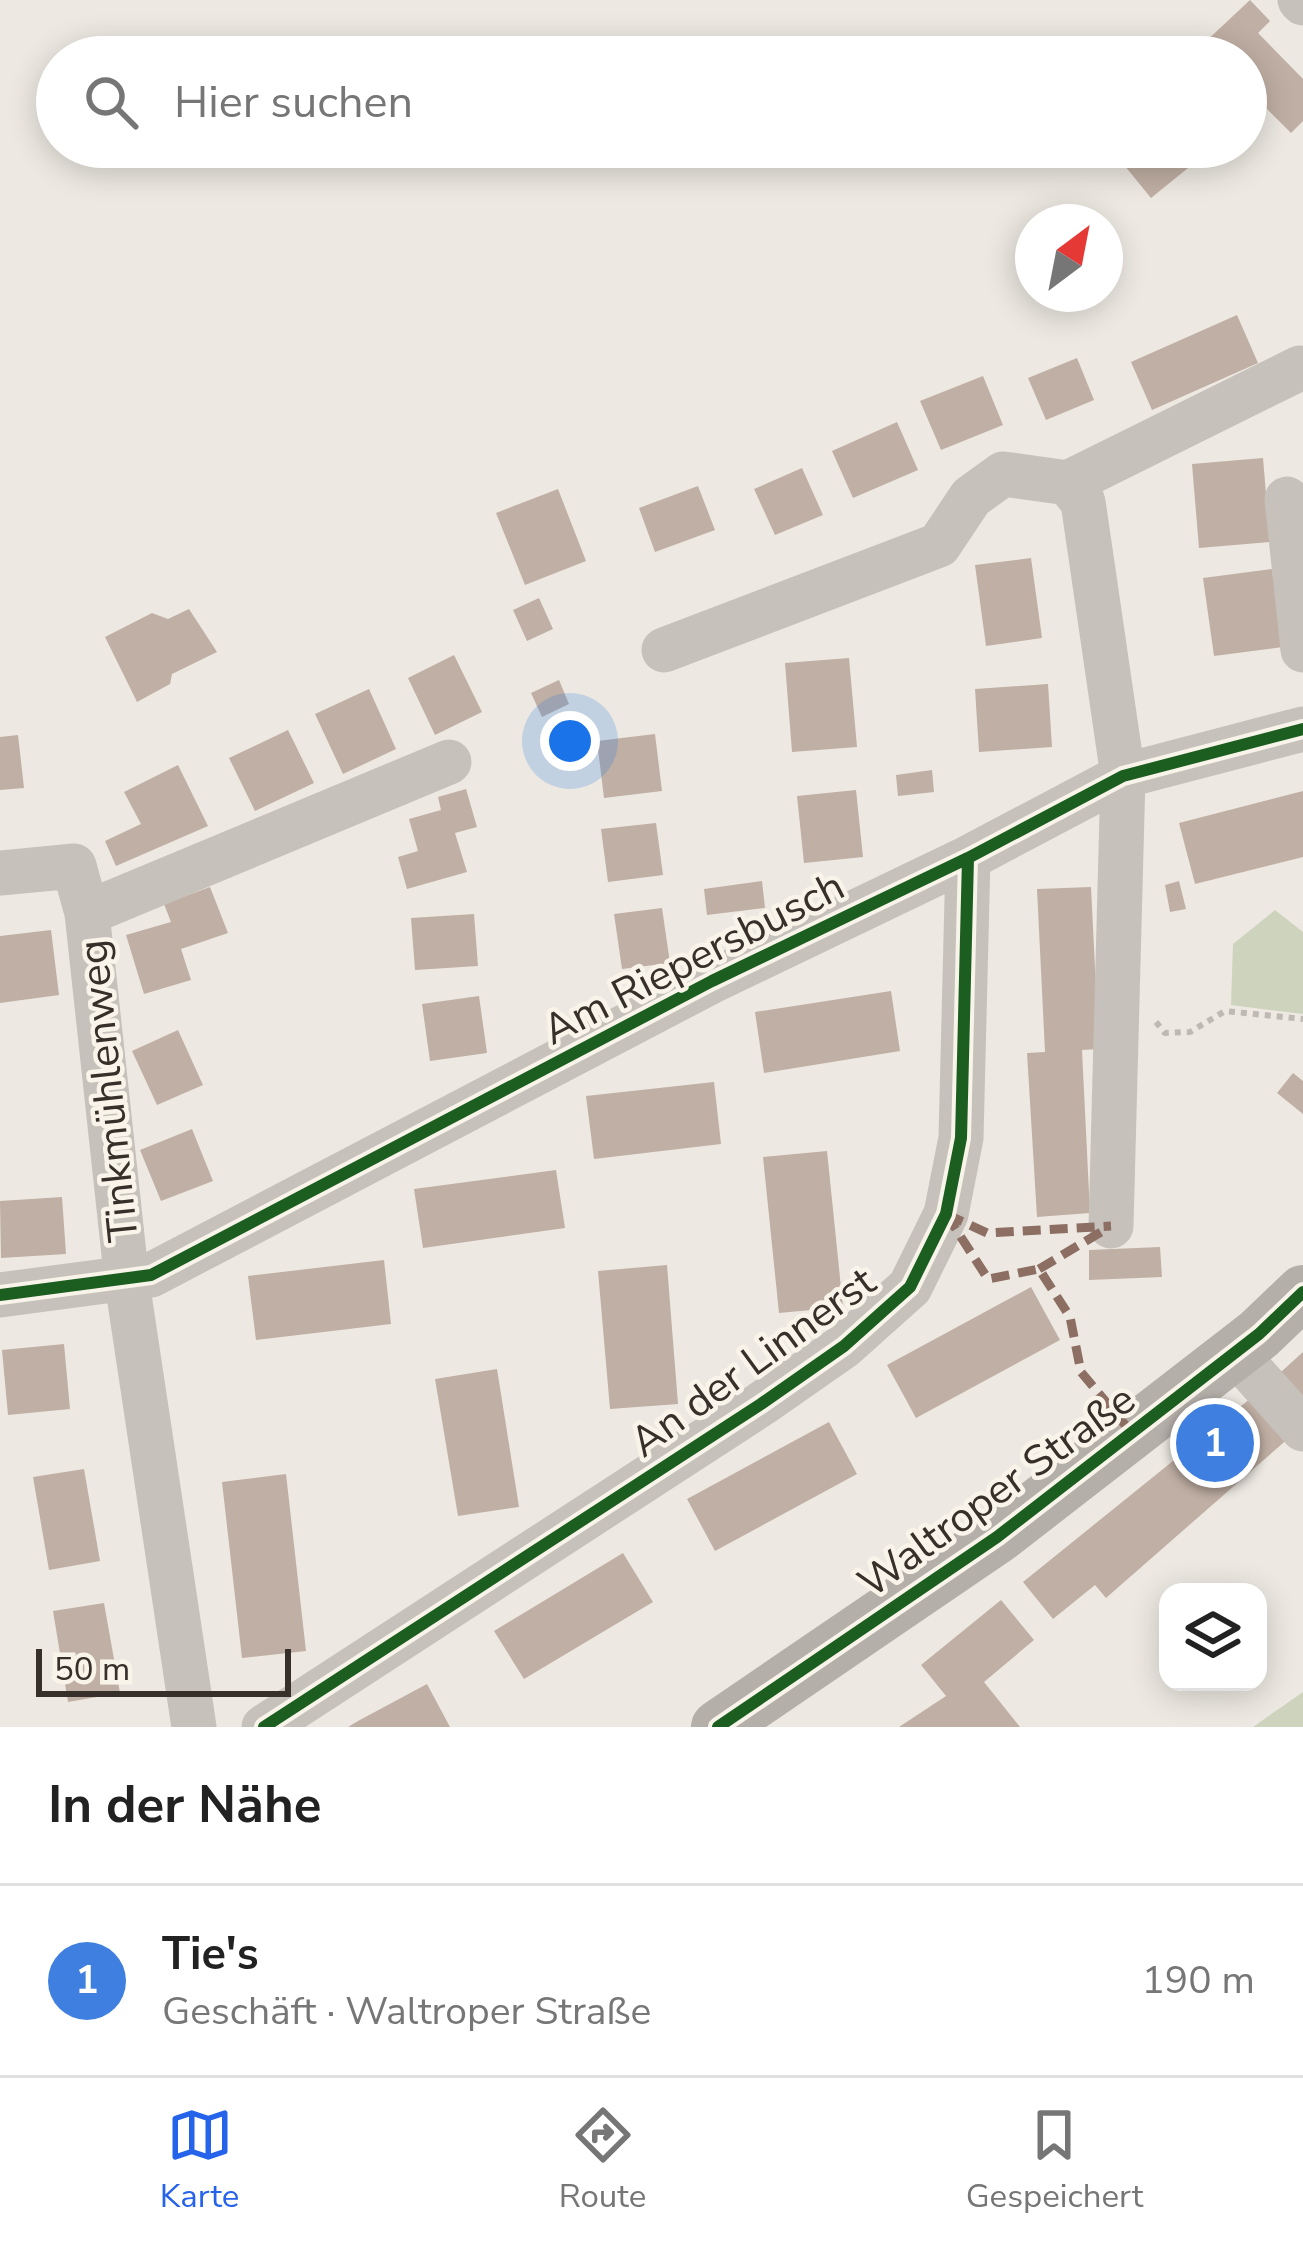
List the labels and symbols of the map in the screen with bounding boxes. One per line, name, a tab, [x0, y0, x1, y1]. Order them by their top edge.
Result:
north arrow	[1015, 204, 1123, 312]
your location	[540, 711, 600, 771]
street label: Am Riepersbusch	[533, 858, 854, 1059]
street label: Tinkmühlenweg	[64, 937, 153, 1245]
street label: An der Linnerst	[619, 1254, 887, 1471]
street label: Waltroper Straße	[847, 1371, 1147, 1611]
pin: 1	[1176, 1398, 1254, 1488]
scale bar	[36, 1643, 291, 1696]

